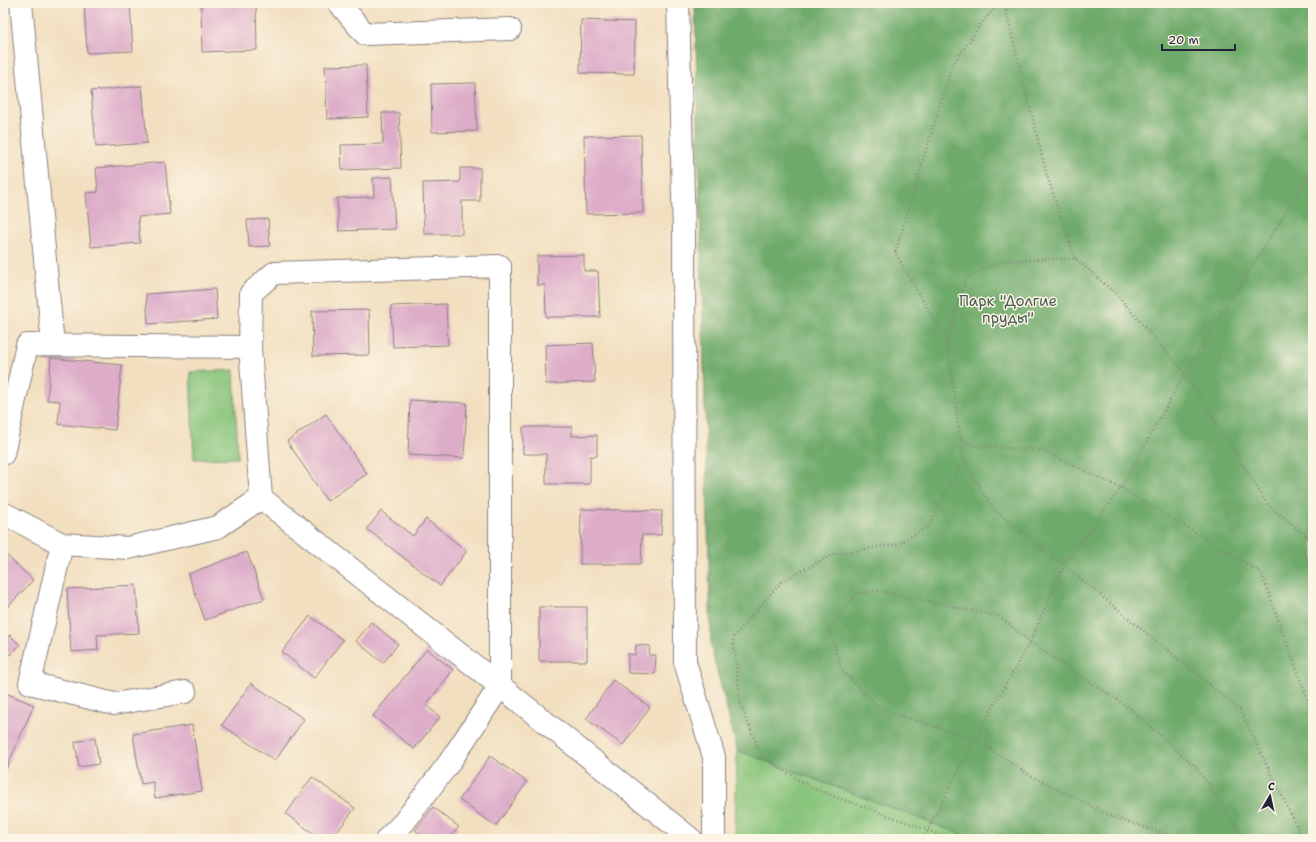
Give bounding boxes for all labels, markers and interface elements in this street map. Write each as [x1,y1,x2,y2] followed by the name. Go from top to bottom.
[1162,26,1235,52] scale bar
[1168,32,1199,48] text: 20 m
[959,291,1057,328] park label: Парк "Долгие пруды"
[1250,776,1290,816] north arrow
[1267,779,1276,795] text: С

